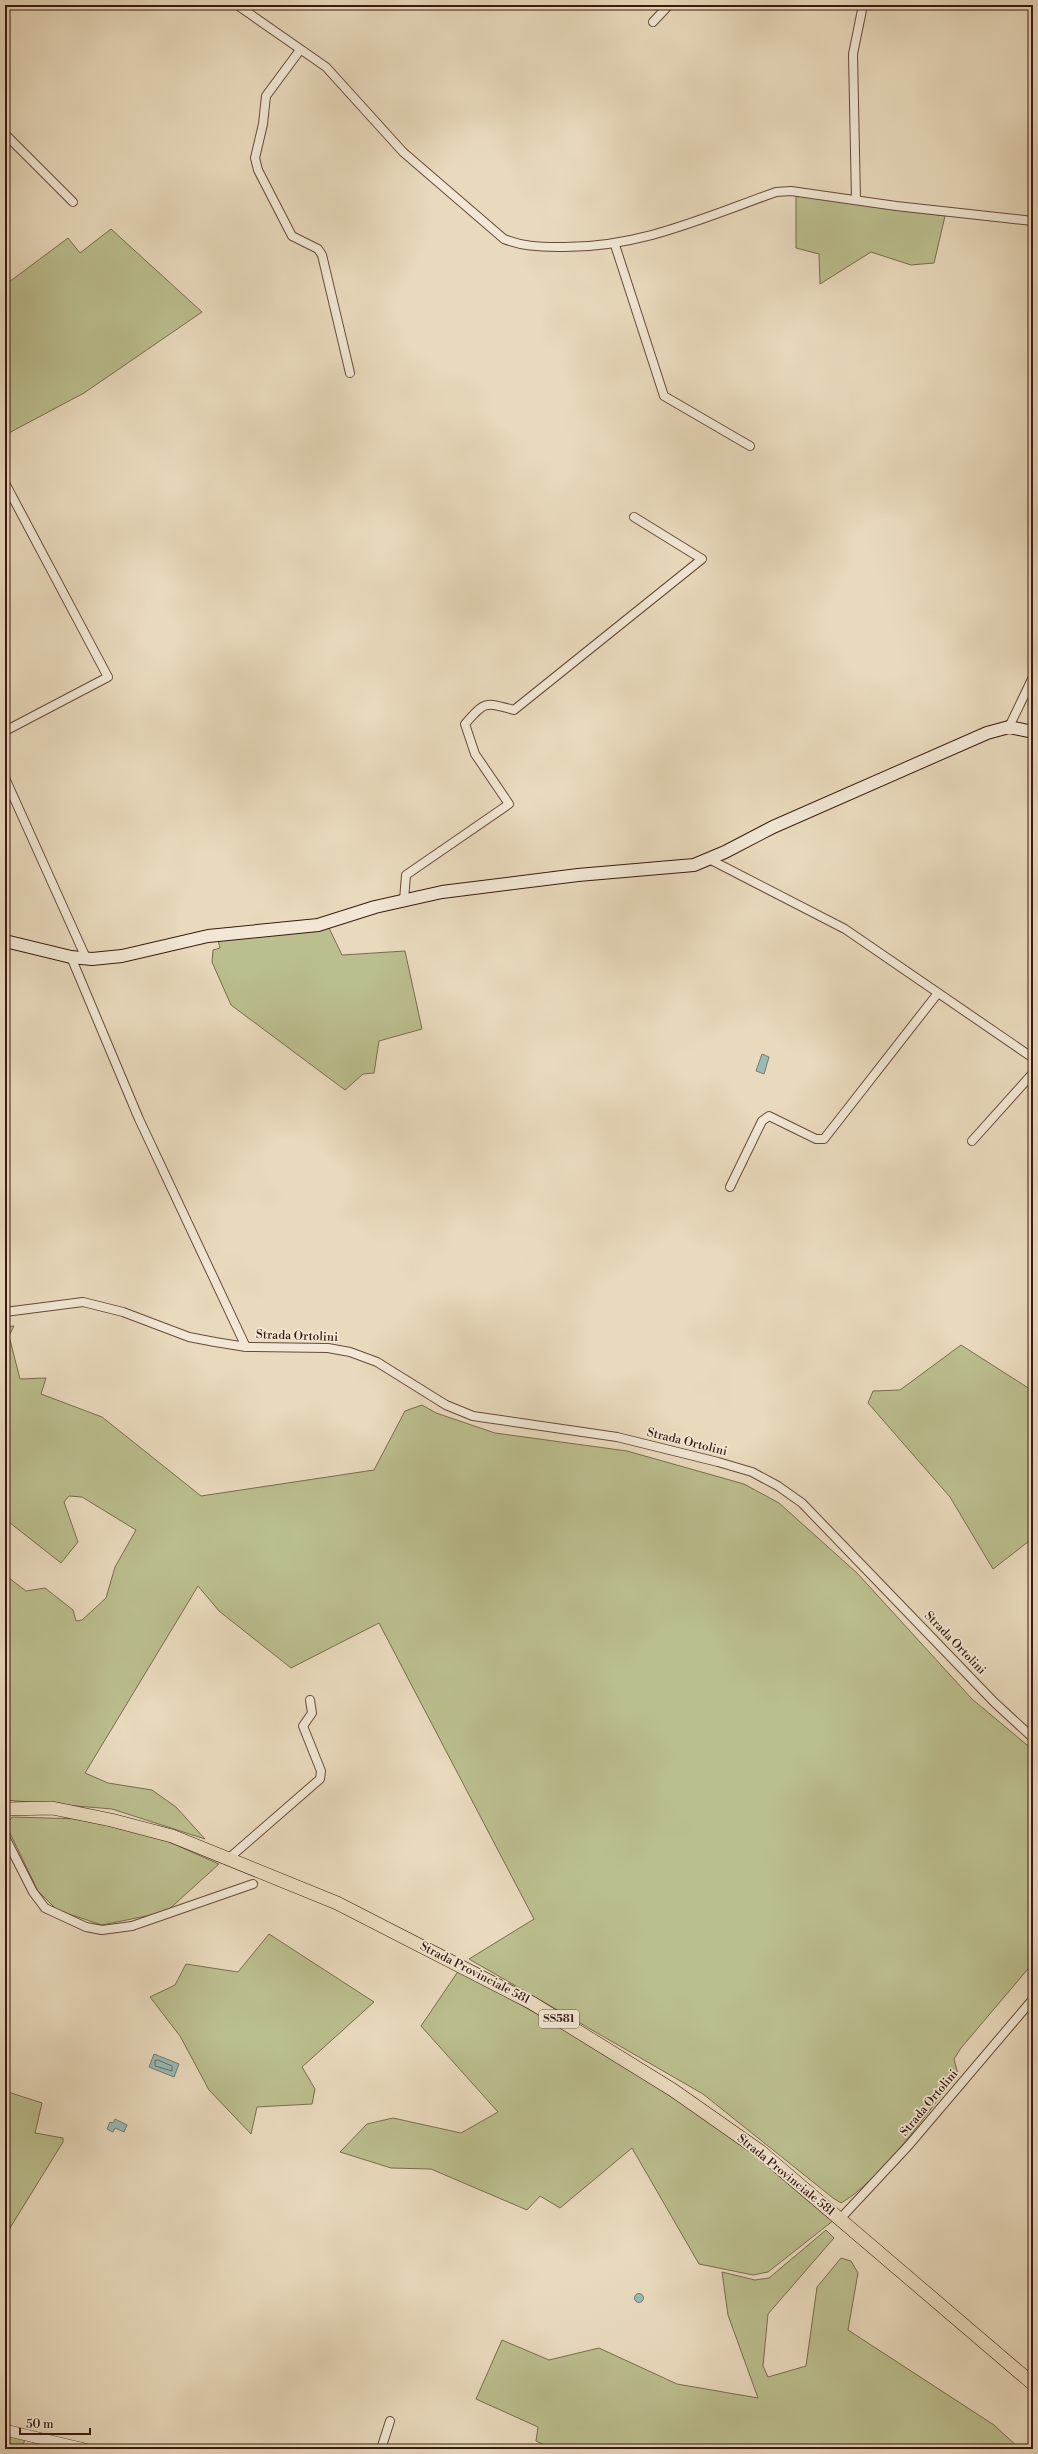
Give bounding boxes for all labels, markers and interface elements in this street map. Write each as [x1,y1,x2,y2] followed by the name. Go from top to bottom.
[256,1327,338,1345] street label: Strada Ortolini
[645,1425,729,1459] street label: Strada Ortolini
[921,1608,989,1678] street label: Strada Ortolini
[417,1939,533,2008] street label: Strada Provinciale 581
[539,2010,579,2028] road number: SS581
[897,2067,961,2139] street label: Strada Ortolini
[734,2131,839,2220] street label: Strada Provinciale 581
[20,2410,90,2436] scale bar
[26,2417,54,2432] text: 50 m

